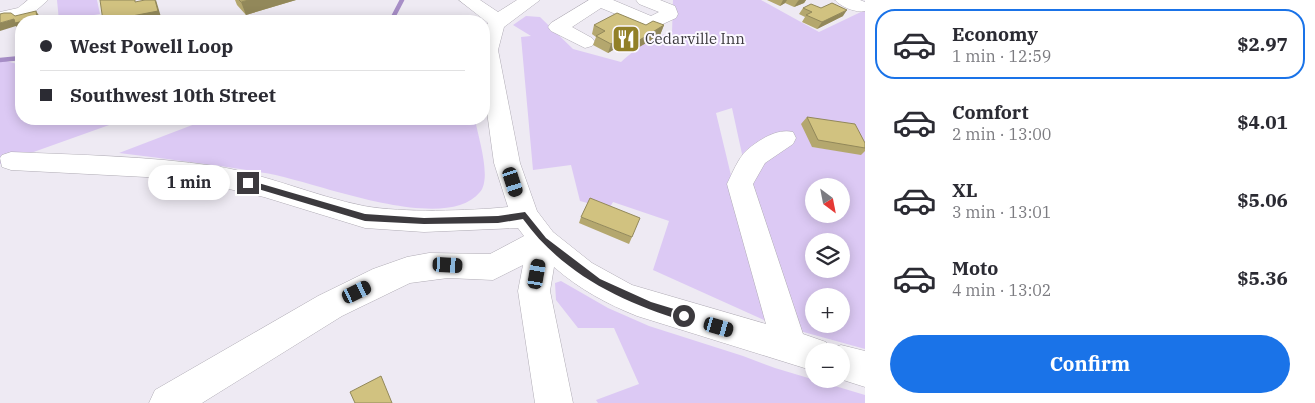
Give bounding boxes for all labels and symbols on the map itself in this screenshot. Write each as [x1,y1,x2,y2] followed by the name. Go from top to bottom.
[611,24,641,54] restaurant icon: Cedarville Inn
[645,29,745,48] place label: Cedarville Inn
[501,165,524,199] car
[148,166,230,200] callout: 1 min
[237,172,259,194] route end
[805,178,850,222] north arrow
[432,257,463,273] car
[527,258,546,290] car
[340,279,373,305] car
[673,305,695,327] route start
[702,316,735,338] car

